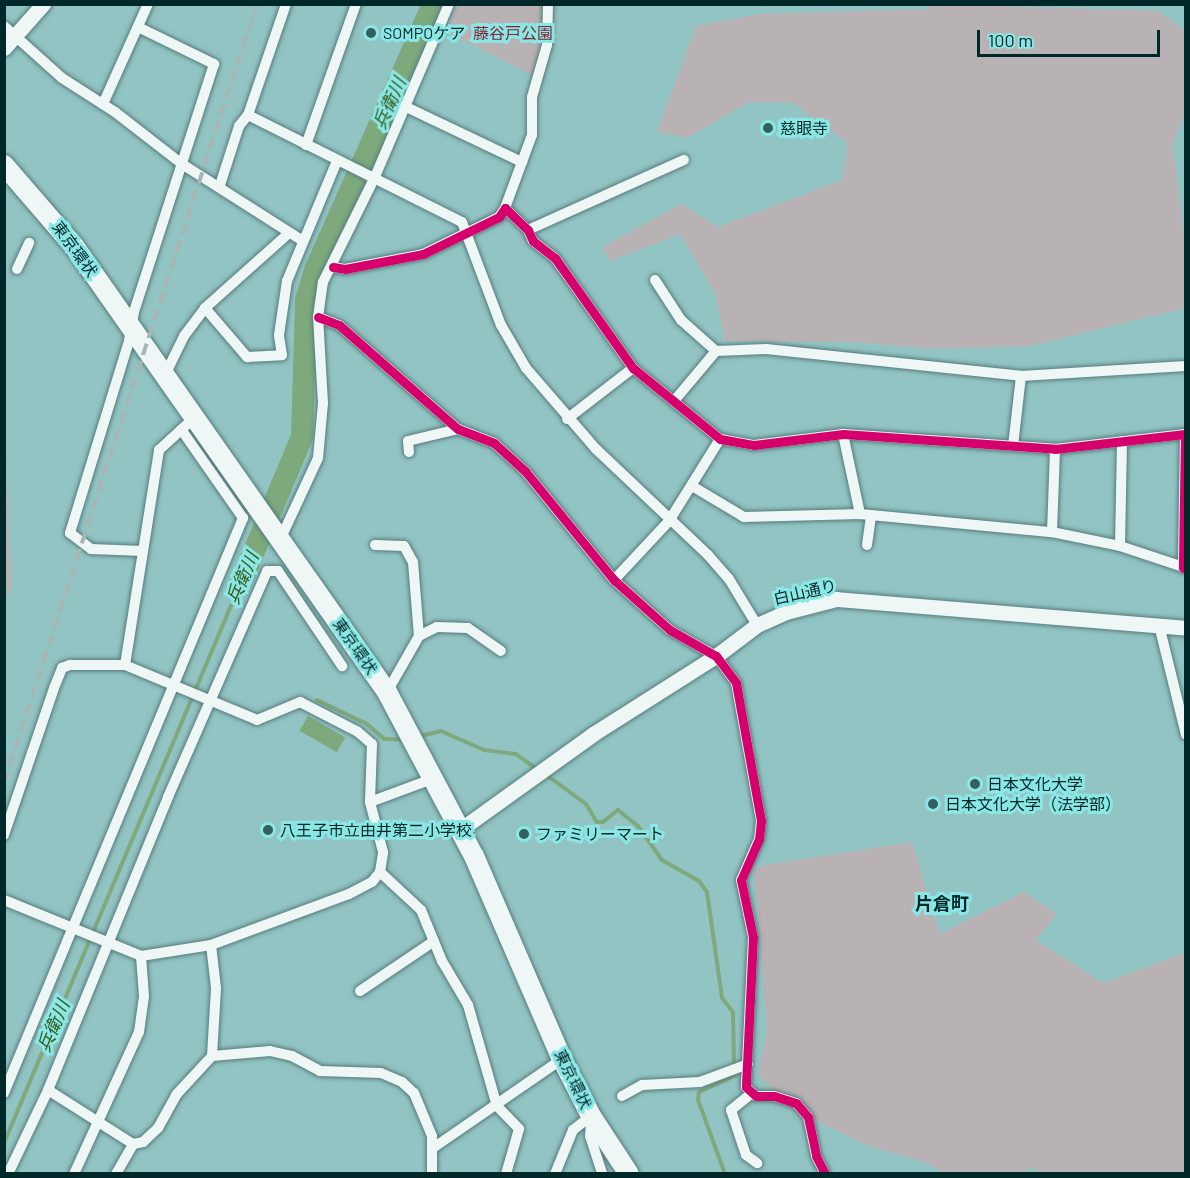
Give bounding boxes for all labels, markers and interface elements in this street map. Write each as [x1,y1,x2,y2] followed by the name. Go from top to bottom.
[980,18,1163,56] scale bar
[383,23,465,43] place label: SOMPOケア
[473,23,553,43] park label: 藤谷戸公園
[364,26,378,40] marker: SOMPOケア
[988,29,1033,51] text: 100 m
[368,74,410,132] water label: 兵衛川
[780,118,828,138] place label: 慈眼寺
[761,121,775,135] marker: 慈眼寺
[48,217,102,281] street label: 東京環状
[222,549,262,607] water label: 兵衛川
[772,575,838,609] street label: 白山通り
[329,614,381,678] street label: 東京環状
[987,774,1083,794] place label: 日本文化大学
[968,777,982,791] marker: 日本文化大学
[945,794,1121,814] place label: 日本文化大学（法学部）
[926,797,940,811] marker: 日本文化大学（法学部）
[280,820,472,840] place label: 八王子市立由井第二小学校
[261,823,275,837] marker: 八王子市立由井第二小学校
[536,824,664,844] place label: ファミリーマート
[517,827,531,841] marker: ファミリーマート
[915,892,969,914] district label: 片倉町
[33,997,73,1055] water label: 兵衛川
[550,1046,596,1112] street label: 東京環状

